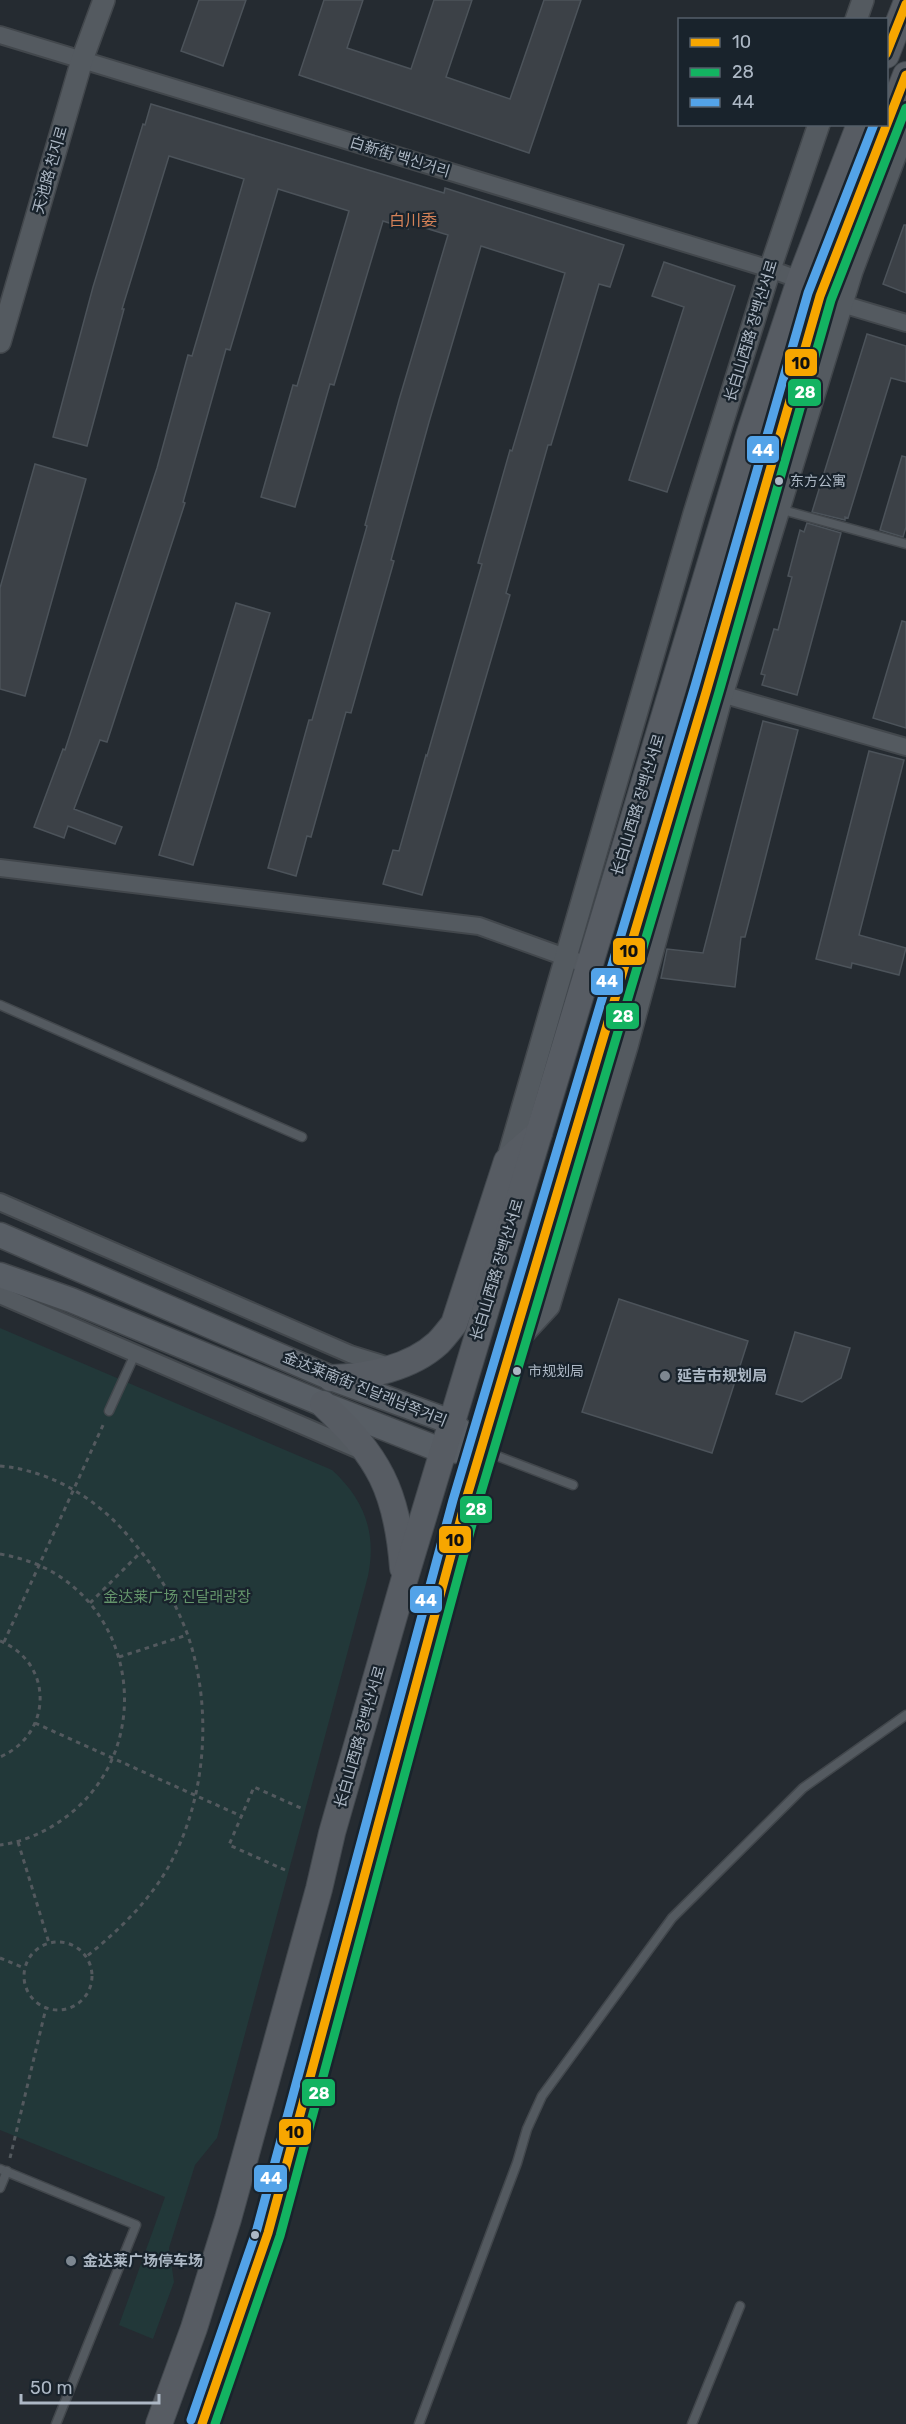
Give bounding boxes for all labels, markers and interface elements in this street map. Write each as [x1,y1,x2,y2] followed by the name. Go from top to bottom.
[678,18,888,126] legend
[732,31,751,53] text: 10
[732,61,754,83] text: 28
[732,91,754,113] text: 44
[29,124,71,216] street label: 天池路 천지로
[348,133,452,181] street label: 白新街 백신거리
[389,211,437,230] district label: 白川委
[721,258,781,404] street label: 长白山西路 장백산서로
[784,348,818,377] line badge: 10
[792,354,811,373] text: 10
[787,378,822,407] line badge: 28
[794,383,816,402] text: 28
[746,435,780,464] line badge: 44
[752,441,774,460] text: 44
[790,473,846,490] place label: 东方公寓
[773,475,785,487] marker: 东方公寓
[608,732,668,878] street label: 长白山西路 장백산서로
[612,937,646,966] line badge: 10
[620,942,639,961] text: 10
[590,967,624,996] line badge: 44
[596,972,618,991] text: 44
[605,1002,640,1030] line badge: 28
[612,1007,634,1026] text: 28
[467,1197,527,1343] street label: 长白山西路 장백산서로
[280,1348,450,1430] street label: 金达莱南街 진달래남쪽거리
[528,1363,584,1380] place label: 市规划局
[511,1365,523,1377] marker: 市规划局
[677,1367,767,1385] place label: 延吉市规划局
[658,1369,672,1383] marker: 延吉市规划局
[459,1495,493,1524] line badge: 28
[465,1500,487,1519] text: 28
[438,1525,472,1554] line badge: 10
[446,1531,465,1550] text: 10
[409,1585,443,1614] line badge: 44
[103,1588,251,1606] park label: 金达莱广场 진달래광장
[415,1591,437,1610] text: 44
[331,1664,389,1810] street label: 长白山西路 장백산서로
[301,2078,336,2107] line badge: 28
[308,2084,330,2103] text: 28
[278,2118,312,2146] line badge: 10
[286,2123,305,2142] text: 10
[253,2164,288,2193] line badge: 44
[260,2169,282,2188] text: 44
[249,2229,261,2241] unlabelled marker
[83,2252,203,2270] place label: 金达莱广场停车场
[64,2254,78,2268] marker: 金达莱广场停车场
[21,2367,159,2405] scale bar
[30,2377,73,2399] text: 50 m

